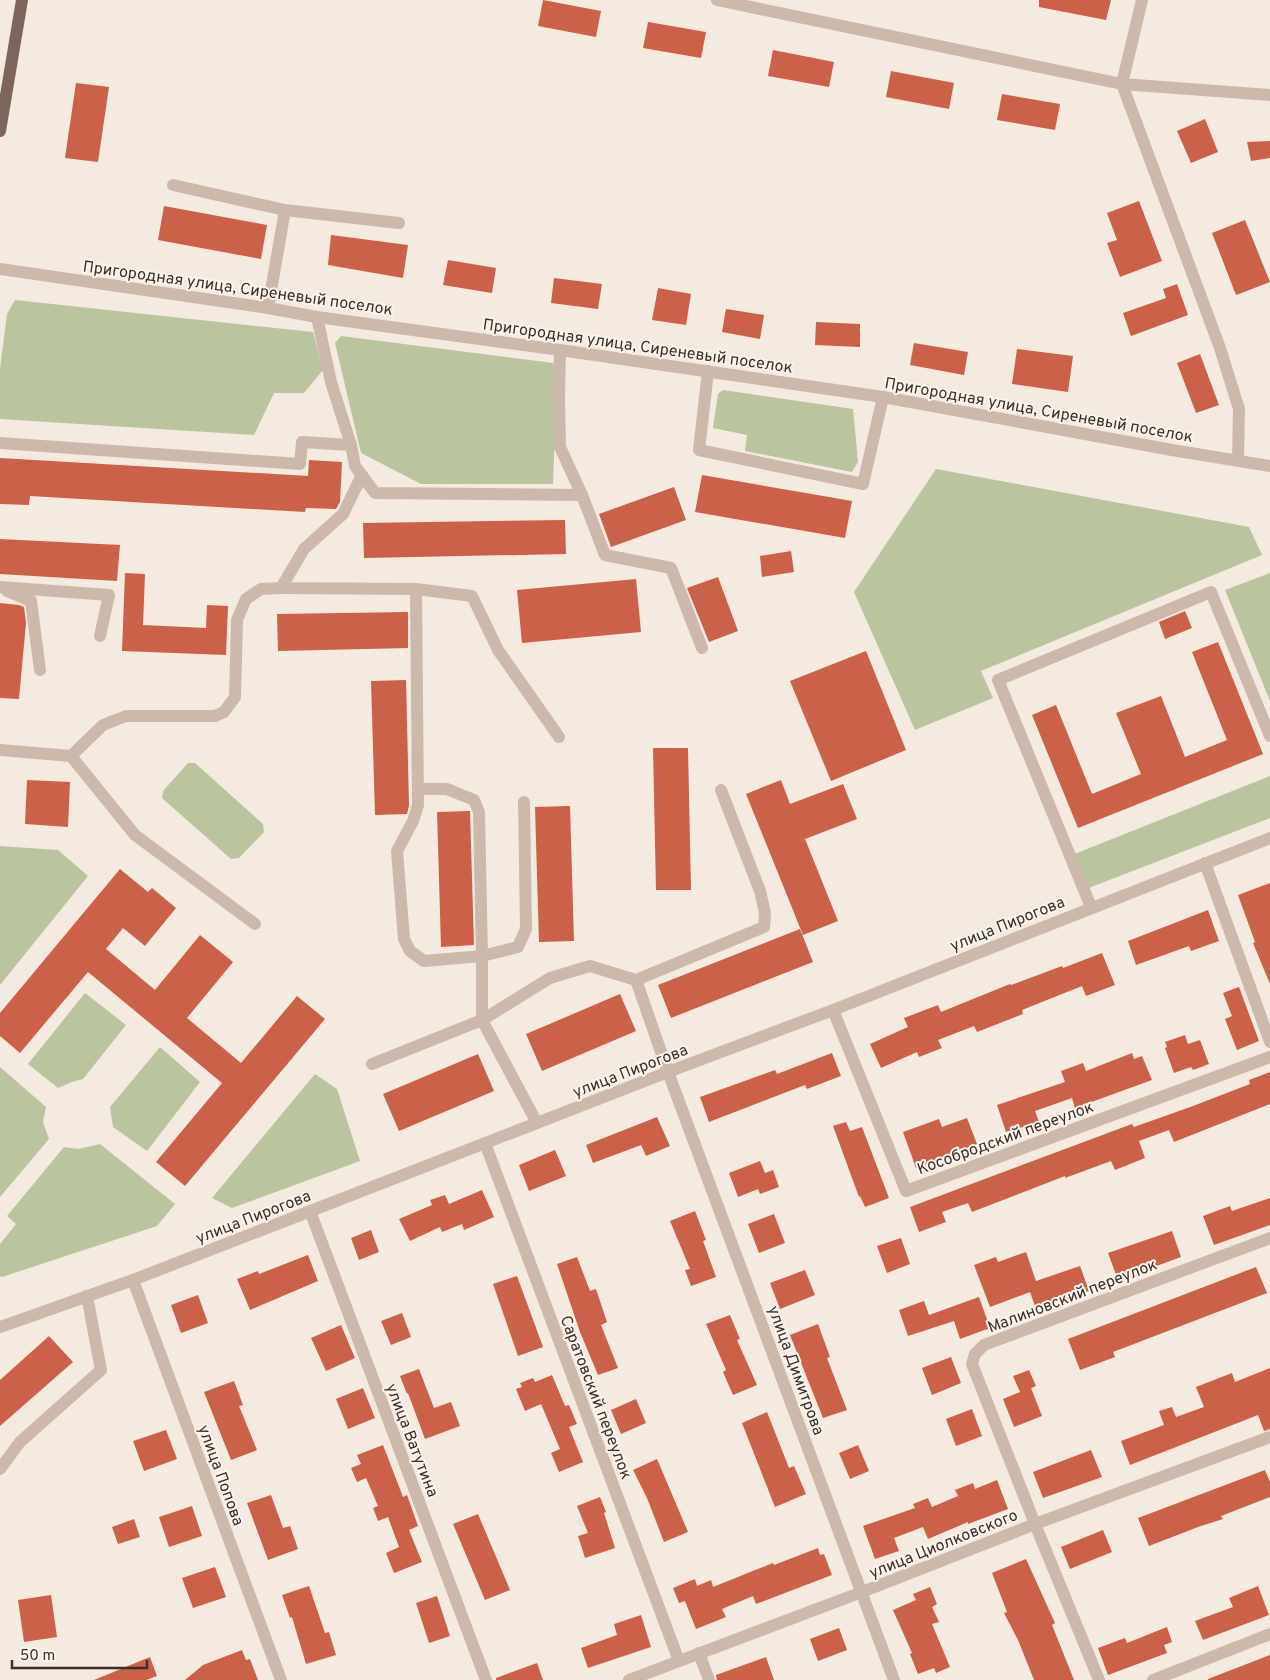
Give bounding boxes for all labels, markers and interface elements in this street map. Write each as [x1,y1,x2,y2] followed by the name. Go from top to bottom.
[82,257,394,321] street label: Пригородная улица, Сиреневый поселок
[482,315,794,379] street label: Пригородная улица, Сиреневый поселок
[883,374,1194,448] street label: Пригородная улица, Сиреневый поселок
[948,893,1068,957] street label: улица Пирогова
[570,1041,691,1103] street label: улица Пирогова
[915,1098,1097,1180] street label: Кособродский переулок
[193,1187,314,1249] street label: улица Пирогова
[985,1255,1160,1338] street label: Малиновский переулок
[762,1303,828,1438] street label: улица Димитрова
[555,1313,636,1482] street label: Саратовский переулок
[380,1381,442,1500] street label: улица Ватутина
[193,1423,248,1529] street label: улица Попова
[866,1506,1021,1584] street label: улица Циолковского
[12,1638,148,1670] scale bar
[20,1647,55,1666] text: 50 m

